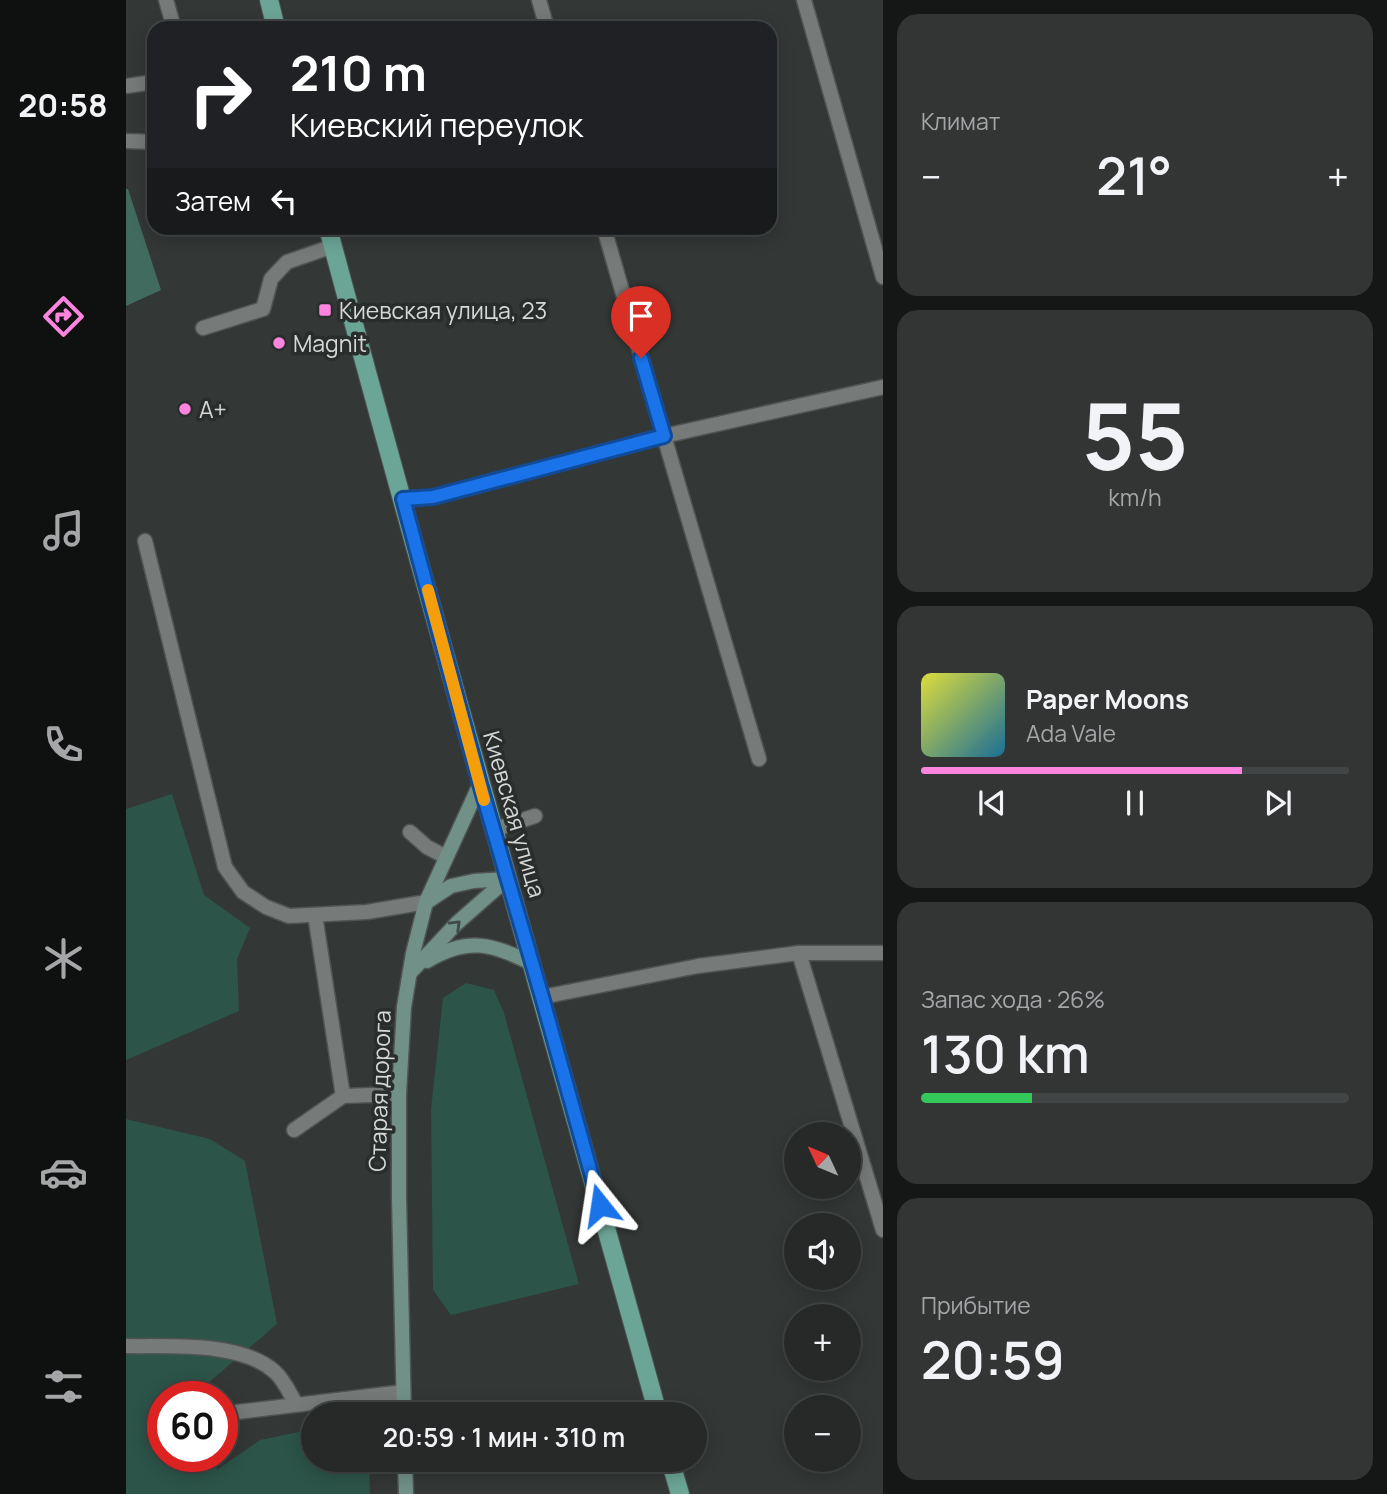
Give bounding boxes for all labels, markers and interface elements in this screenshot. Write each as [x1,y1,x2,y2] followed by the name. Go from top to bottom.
[290,39,427,106] text: 210 m
[175,49,266,140] icon: right
[18,83,108,127] text: 20:58
[290,103,583,147] text: Киевский переулок
[921,105,1000,137] text: Климат
[1096,140,1172,211] text: 21°
[921,150,942,202] text: −
[1327,150,1349,202] text: +
[265,182,303,220] icon: left
[175,183,251,219] text: Затем
[611,286,671,358] pin
[39,292,88,341] icon: directions
[339,294,547,326] place label: Киевская улица, 23
[622,297,660,335] icon: arrive
[317,302,333,318] marker: Киевская улица, 23
[293,327,367,359] place label: Magnit
[271,335,287,351] marker: Magnit
[1082,373,1188,497] text: 55
[199,393,227,425] place label: А+
[177,401,193,417] marker: А+
[1108,481,1162,513] text: km/h
[39,506,88,555] icon: music
[1026,681,1189,717] text: Paper Moons
[1026,717,1116,749] text: Ada Vale
[39,720,88,769] icon: phone
[476,727,554,901] street label: Киевская улица
[973,784,1011,822] icon: previous
[1116,784,1154,822] icon: pause
[1259,784,1297,822] icon: next
[448,920,461,933] one-way arrow
[39,934,88,983] icon: climate
[921,983,1105,1015] text: Запас хода · 26%
[360,1010,398,1172] street label: Старая дорога
[921,1018,1090,1089] text: 130 km
[784,1122,861,1199] north arrow
[784,1122,861,1472] map controls
[39,1148,88,1197] icon: car
[563,1168,637,1242] position arrow
[784,1213,861,1290] button: sound
[921,1289,1031,1321] text: Прибытие
[784,1304,861,1381] button: +
[921,1324,1065,1395] text: 20:59
[39,1362,88,1411] icon: filters
[147,1381,238,1472] speed limit sign: 60
[784,1395,861,1472] button: −
[383,1419,625,1455] text: 20:59 · 1 мин · 310 m

